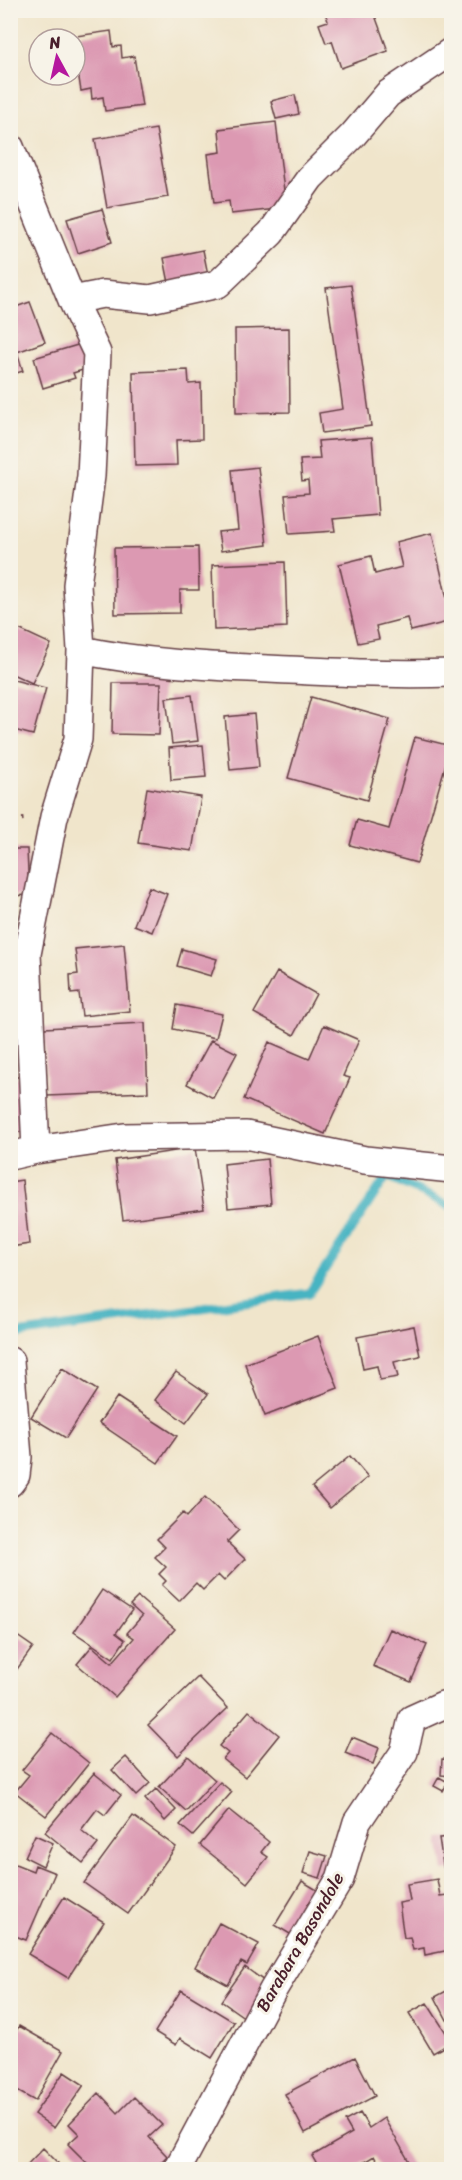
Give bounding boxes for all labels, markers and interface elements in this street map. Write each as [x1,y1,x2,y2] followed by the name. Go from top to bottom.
[27,27,87,87] north arrow
[46,27,63,58] text: N
[247,1866,353,2018] street label: Barabara Basondole

